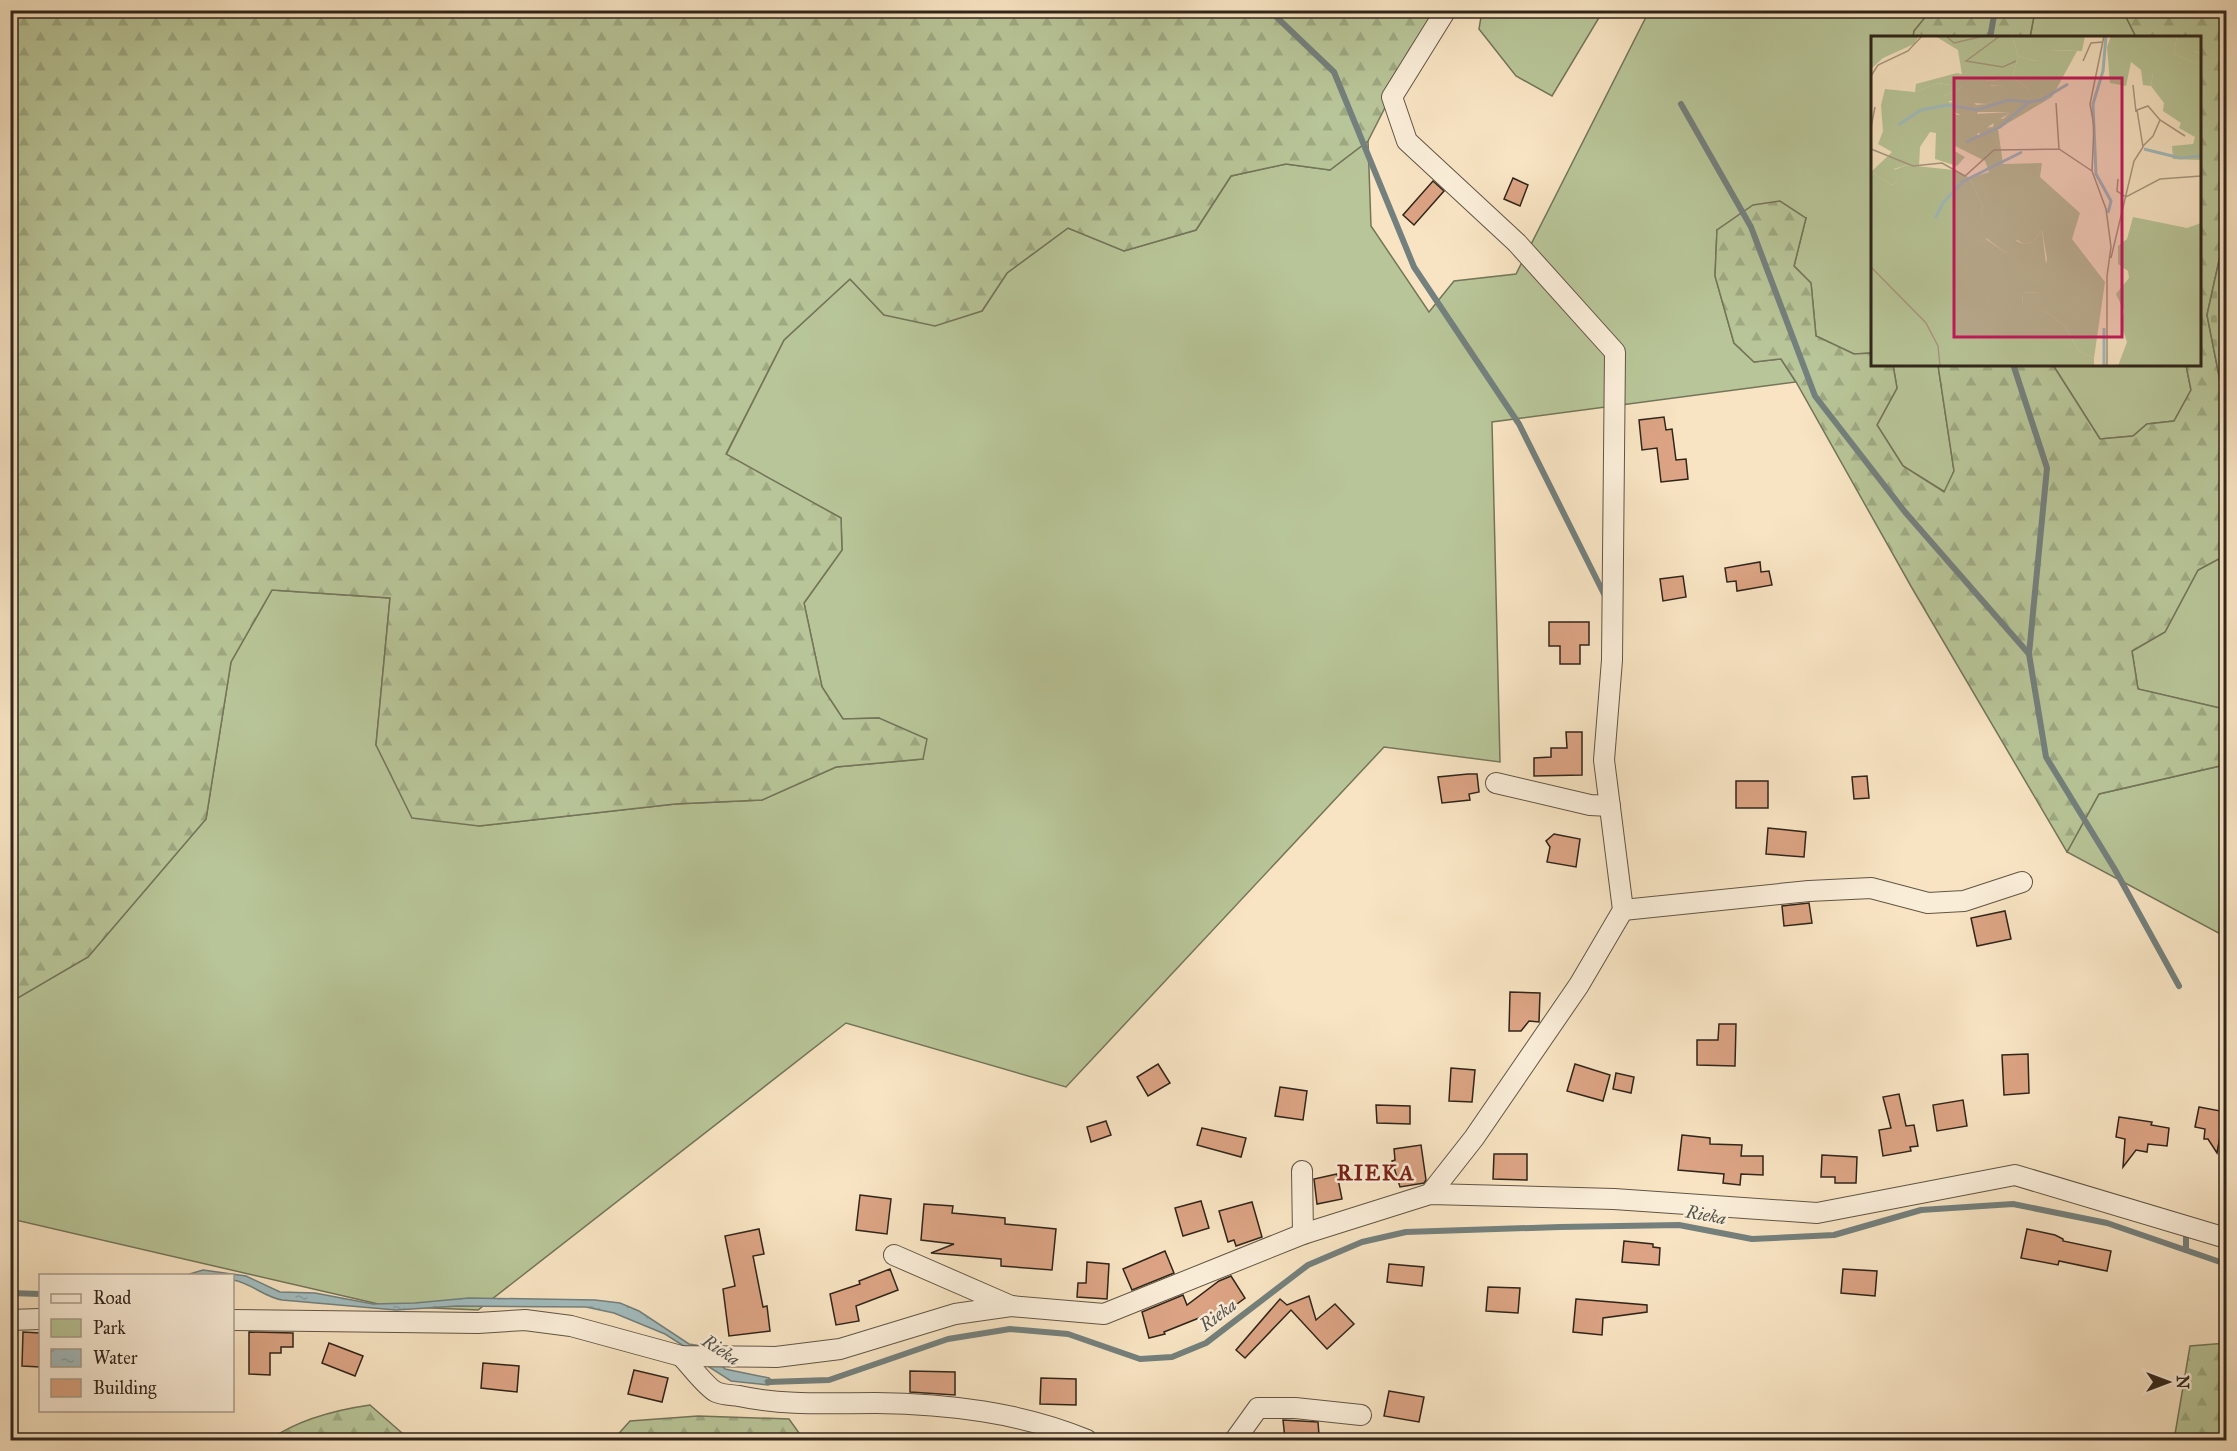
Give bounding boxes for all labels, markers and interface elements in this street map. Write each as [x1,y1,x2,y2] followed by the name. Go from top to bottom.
[1871,36,2201,366] inset map
[1337,1159,1415,1186] district label: RIEKA
[1683,1200,1728,1229] water label: Rieka
[39,1274,234,1412] legend
[93,1287,131,1309] text: Road
[1194,1294,1241,1337] water label: Rieka
[93,1317,126,1339] text: Park
[697,1329,744,1371] water label: Rieka
[93,1347,138,1369] text: Water
[2138,1352,2198,1412] north arrow
[2173,1375,2192,1389] text: N
[93,1377,157,1400] text: Building

